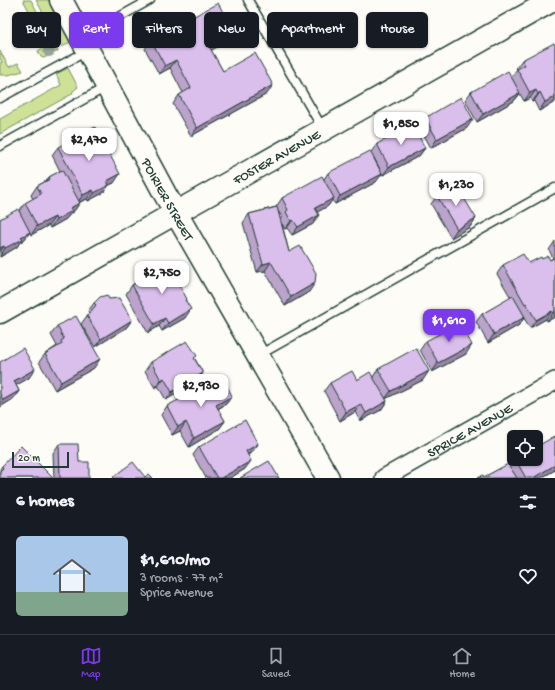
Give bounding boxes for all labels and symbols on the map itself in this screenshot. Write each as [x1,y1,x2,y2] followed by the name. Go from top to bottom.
[368,112,434,146] pin: $1,850
[230,126,325,190] street label: FOSTER AVENUE
[56,128,122,162] pin: $2,470
[136,155,196,245] street label: POIRIER STREET
[423,173,489,207] pin: $1,230
[129,261,195,295] pin: $2,750
[416,309,482,343] pin: $1,610
[168,374,234,408] pin: $2,930
[425,400,517,463] street label: SPRICE AVENUE
[12,450,69,469] scale bar

